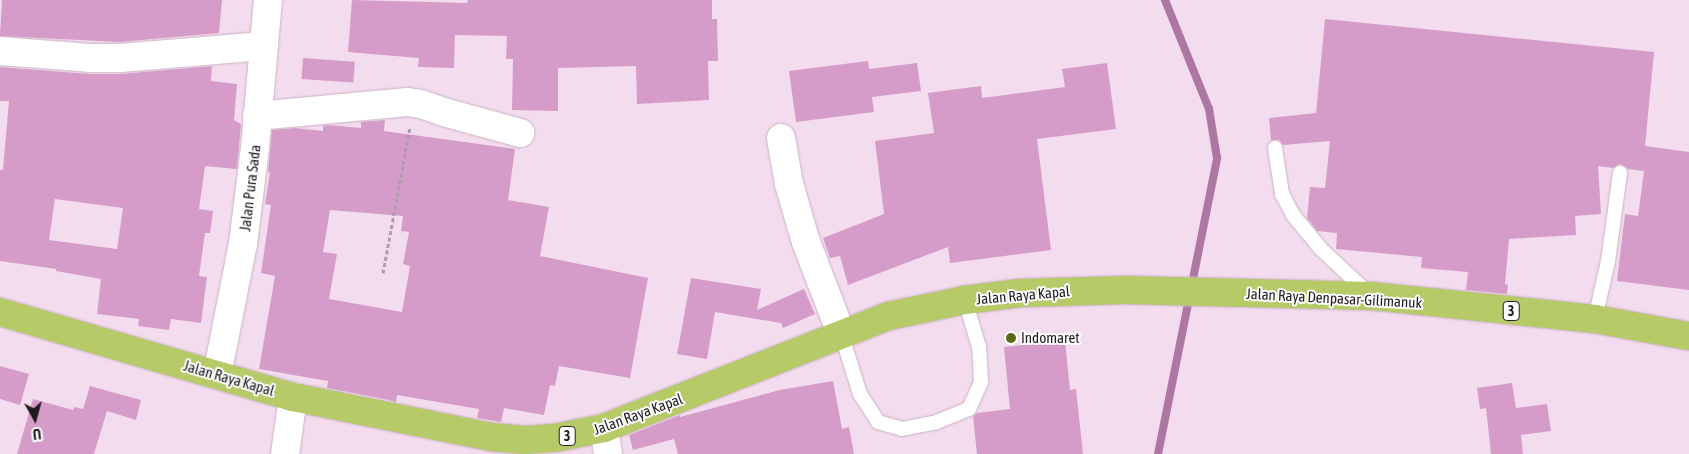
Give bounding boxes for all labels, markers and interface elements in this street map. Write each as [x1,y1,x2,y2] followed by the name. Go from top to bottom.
[236,144,264,232] street label: Jalan Pura Sada
[976,282,1070,308] street label: Jalan Raya Kapal
[1245,284,1423,312] street label: Jalan Raya Denpasar-Gilimanuk
[1502,300,1520,322] road number: 3
[1021,329,1080,347] place label: Indomaret
[1005,332,1017,344] marker: Indomaret
[181,356,277,400] street label: Jalan Raya Kapal
[591,390,685,438] street label: Jalan Raya Kapal
[10,394,60,444] north arrow
[558,424,576,448] road number: 3
[32,425,42,442] text: U

